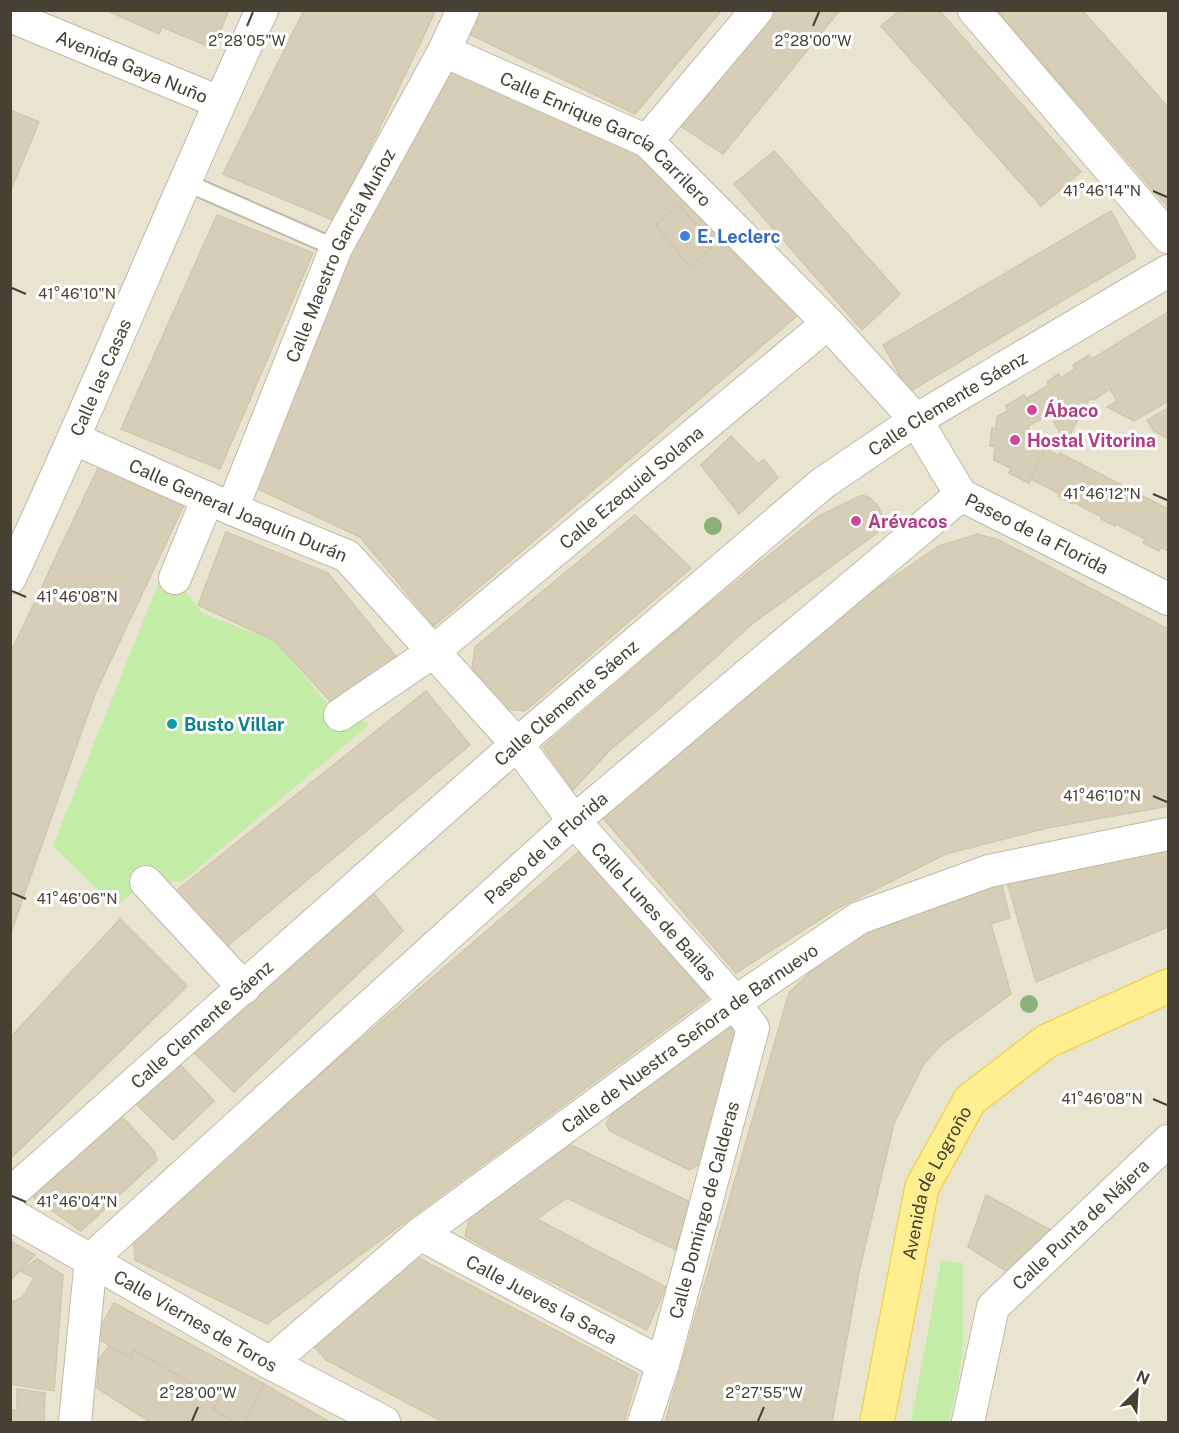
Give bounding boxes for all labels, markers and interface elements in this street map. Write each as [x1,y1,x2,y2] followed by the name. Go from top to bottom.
[53,26,211,107] street label: Avenida Gaya Nuño
[208,32,286,49] text: 2°28'05"W
[774,32,852,49] text: 2°28'00"W
[497,67,716,210] street label: Calle Enrique García Carrilero
[281,145,399,365] street label: Calle Maestro García Muñoz
[1063,182,1141,199] text: 41°46'14"N
[697,226,781,247] place label: E. Leclerc
[678,229,692,243] marker: E. Leclerc
[38,285,116,302] text: 41°46'10"N
[65,315,135,439] street label: Calle las Casas
[864,346,1031,460] street label: Calle Clemente Sáenz
[1044,399,1098,421] place label: Ábaco
[1025,403,1039,417] marker: Ábaco
[555,421,707,553] street label: Calle Ezequiel Solana
[1027,430,1156,451] place label: Hostal Vitorina
[1008,433,1022,447] marker: Hostal Vitorina
[126,454,350,566] street label: Calle General Joaquín Durán
[1063,485,1141,502] text: 41°46'12"N
[962,488,1112,578] street label: Paseo de la Florida
[868,511,947,532] place label: Arévacos
[849,514,863,528] marker: Arévacos
[36,588,118,605] text: 41°46'08"N
[490,635,642,770] street label: Calle Clemente Sáenz
[184,714,285,735] place label: Busto Villar
[165,717,179,731] marker: Busto Villar
[480,787,611,908] street label: Paseo de la Florida
[1063,787,1141,804] text: 41°46'10"N
[587,838,721,984] street label: Calle Lunes de Bailas
[36,890,118,907] text: 41°46'06"N
[557,939,822,1137] street label: Calle de Nuestra Señora de Barnuevo
[126,956,277,1093] street label: Calle Clemente Sáenz
[1061,1090,1143,1107] text: 41°46'08"N
[665,1099,743,1321] street label: Calle Domingo de Calderas
[898,1102,975,1261] street label: Avenida de Logroño
[1008,1155,1153,1294] street label: Calle Punta de Nájera
[36,1193,118,1210] text: 41°46'04"N
[463,1250,621,1348] street label: Calle Jueves la Saca
[110,1265,281,1375] street label: Calle Viernes de Toros
[1107,1361,1167,1421] north arrow
[1133,1367,1152,1389] text: N
[159,1384,237,1401] text: 2°28'00"W
[725,1384,803,1401] text: 2°27'55"W

